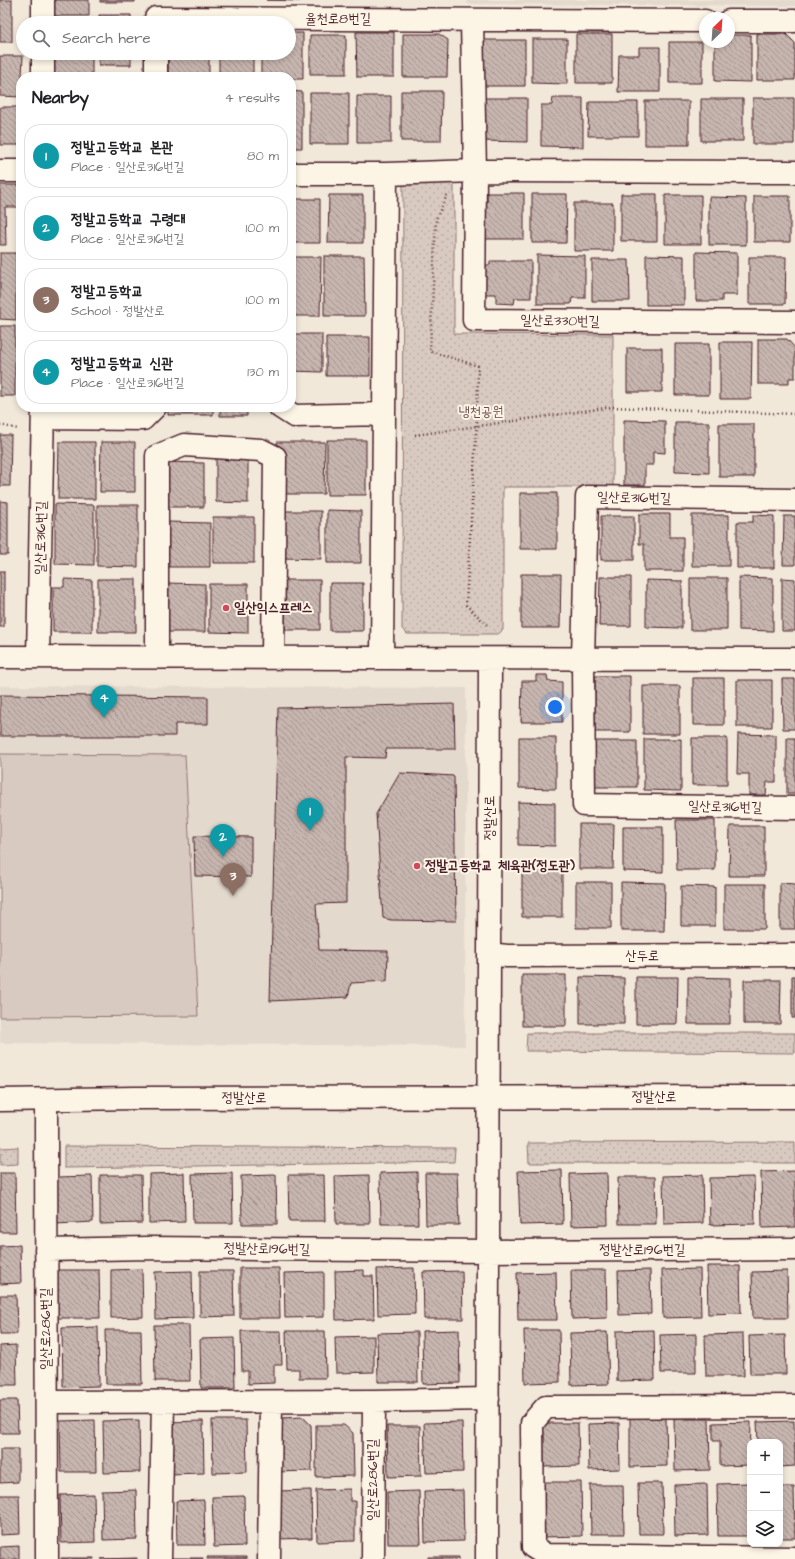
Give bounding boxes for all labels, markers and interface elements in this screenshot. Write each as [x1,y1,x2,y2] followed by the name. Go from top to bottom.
[305,9,371,29] street label: 율천로8번길
[699,12,735,48] north arrow
[16,16,296,60] search box
[30,27,52,49] icon: search
[62,28,151,49] text: Search here
[32,86,89,110] text: Nearby
[225,89,280,107] text: 4 results
[71,137,174,158] text: 정발고등학교 본관
[45,147,47,165] text: 1
[247,147,279,165] text: 80 m
[71,158,184,176] text: Place · 일산로316번길
[71,209,186,230] text: 정발고등학교 구령대
[42,219,50,237] text: 2
[246,219,279,237] text: 100 m
[71,230,184,248] text: Place · 일산로316번길
[71,281,143,302] text: 정발고등학교
[43,291,49,309] text: 3
[246,291,279,309] text: 100 m
[71,302,165,320] text: School · 정발산로
[520,310,601,332] street label: 일산로330번길
[71,353,174,374] text: 정발고등학교 신관
[42,363,50,381] text: 4
[247,363,279,381] text: 130 m
[71,374,184,392] text: Place · 일산로316번길
[458,402,504,422] park label: 냉천공원
[597,487,672,509] street label: 일산로316번길
[30,500,52,575] street label: 일산로316번길
[234,598,313,618] place label: 일산익스프레스
[221,603,231,613] marker: 일산익스프레스
[91,685,117,718] pin: 4
[545,697,565,717] your location
[480,795,500,841] street label: 정발산로
[688,796,763,818] street label: 일산로316번길
[297,798,323,831] pin: 1
[210,824,236,857] pin: 2
[425,856,575,876] place label: 정발고등학교 체육관(정도관)
[412,861,422,871] marker: 정발고등학교 체육관(정도관)
[220,863,246,896] pin: 3
[625,946,659,966] street label: 산두로
[631,1087,677,1107] street label: 정발산로
[221,1088,267,1108] street label: 정발산로
[224,1238,311,1260] street label: 정발산로196번길
[599,1240,686,1260] street label: 정발산로196번길
[36,1287,56,1370] street label: 일산로286번길
[363,1438,383,1521] street label: 일산로286번길
[747,1439,783,1547] map controls
[747,1439,783,1475] button: +
[747,1475,783,1511] button: −
[747,1511,783,1547] button: layers

